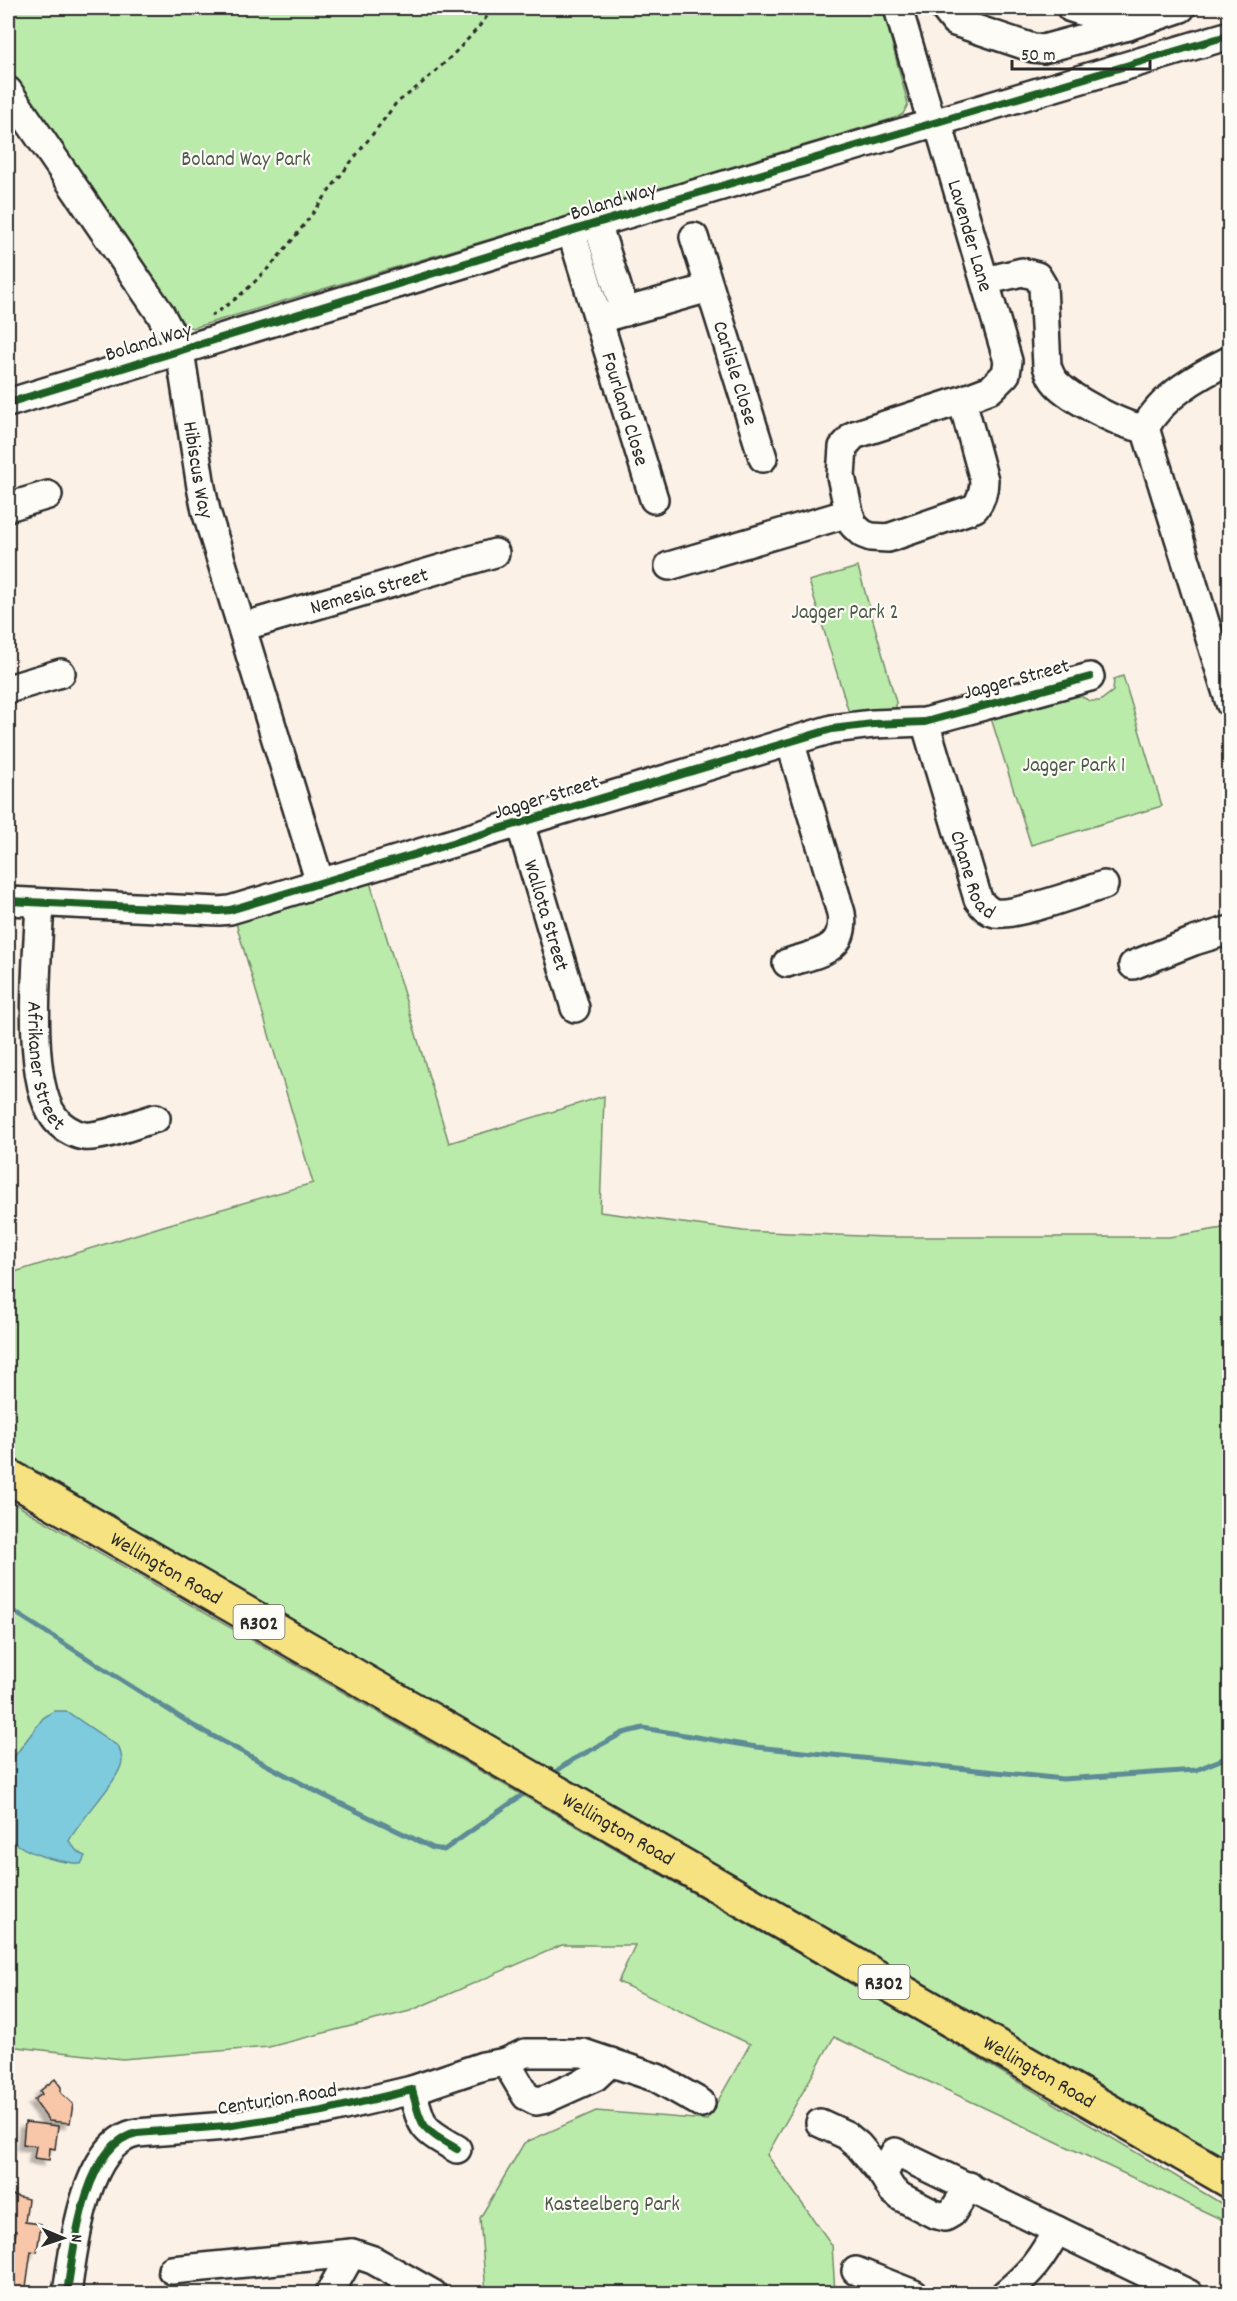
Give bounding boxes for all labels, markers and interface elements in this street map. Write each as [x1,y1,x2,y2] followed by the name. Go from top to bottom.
[1012,33,1150,71] scale bar
[1021,44,1056,69] text: 50 m
[181,146,311,176] park label: Boland Way Park
[567,175,661,230] street label: Boland Way
[938,177,999,296] street label: Lavender Lane
[102,316,196,371] street label: Boland Way
[703,318,764,429] street label: Carlisle Close
[591,349,655,470] street label: Fourland Close
[173,419,220,523] street label: Hibiscus Way
[307,561,432,624] street label: Nemesia Street
[791,599,899,629] park label: Jagger Park 2
[960,652,1073,709] street label: Jagger Street
[1023,752,1125,782] park label: Jagger Park 1
[490,769,604,829] street label: Jagger Street
[940,827,1000,929] street label: Chane Road
[514,857,575,975] street label: Wallota Street
[17,1001,71,1140] street label: Afrikaner Street
[103,1526,227,1614] street label: Wellington Road
[234,1605,284,1639] road number: R302
[556,1787,679,1875] street label: Wellington Road
[858,1965,910,1999] road number: R302
[976,2030,1100,2118] street label: Wellington Road
[215,2077,340,2125] street label: Centurion Road
[544,2191,680,2221] park label: Kasteelberg Park
[33,2208,93,2268] north arrow
[64,2234,87,2243] text: N

